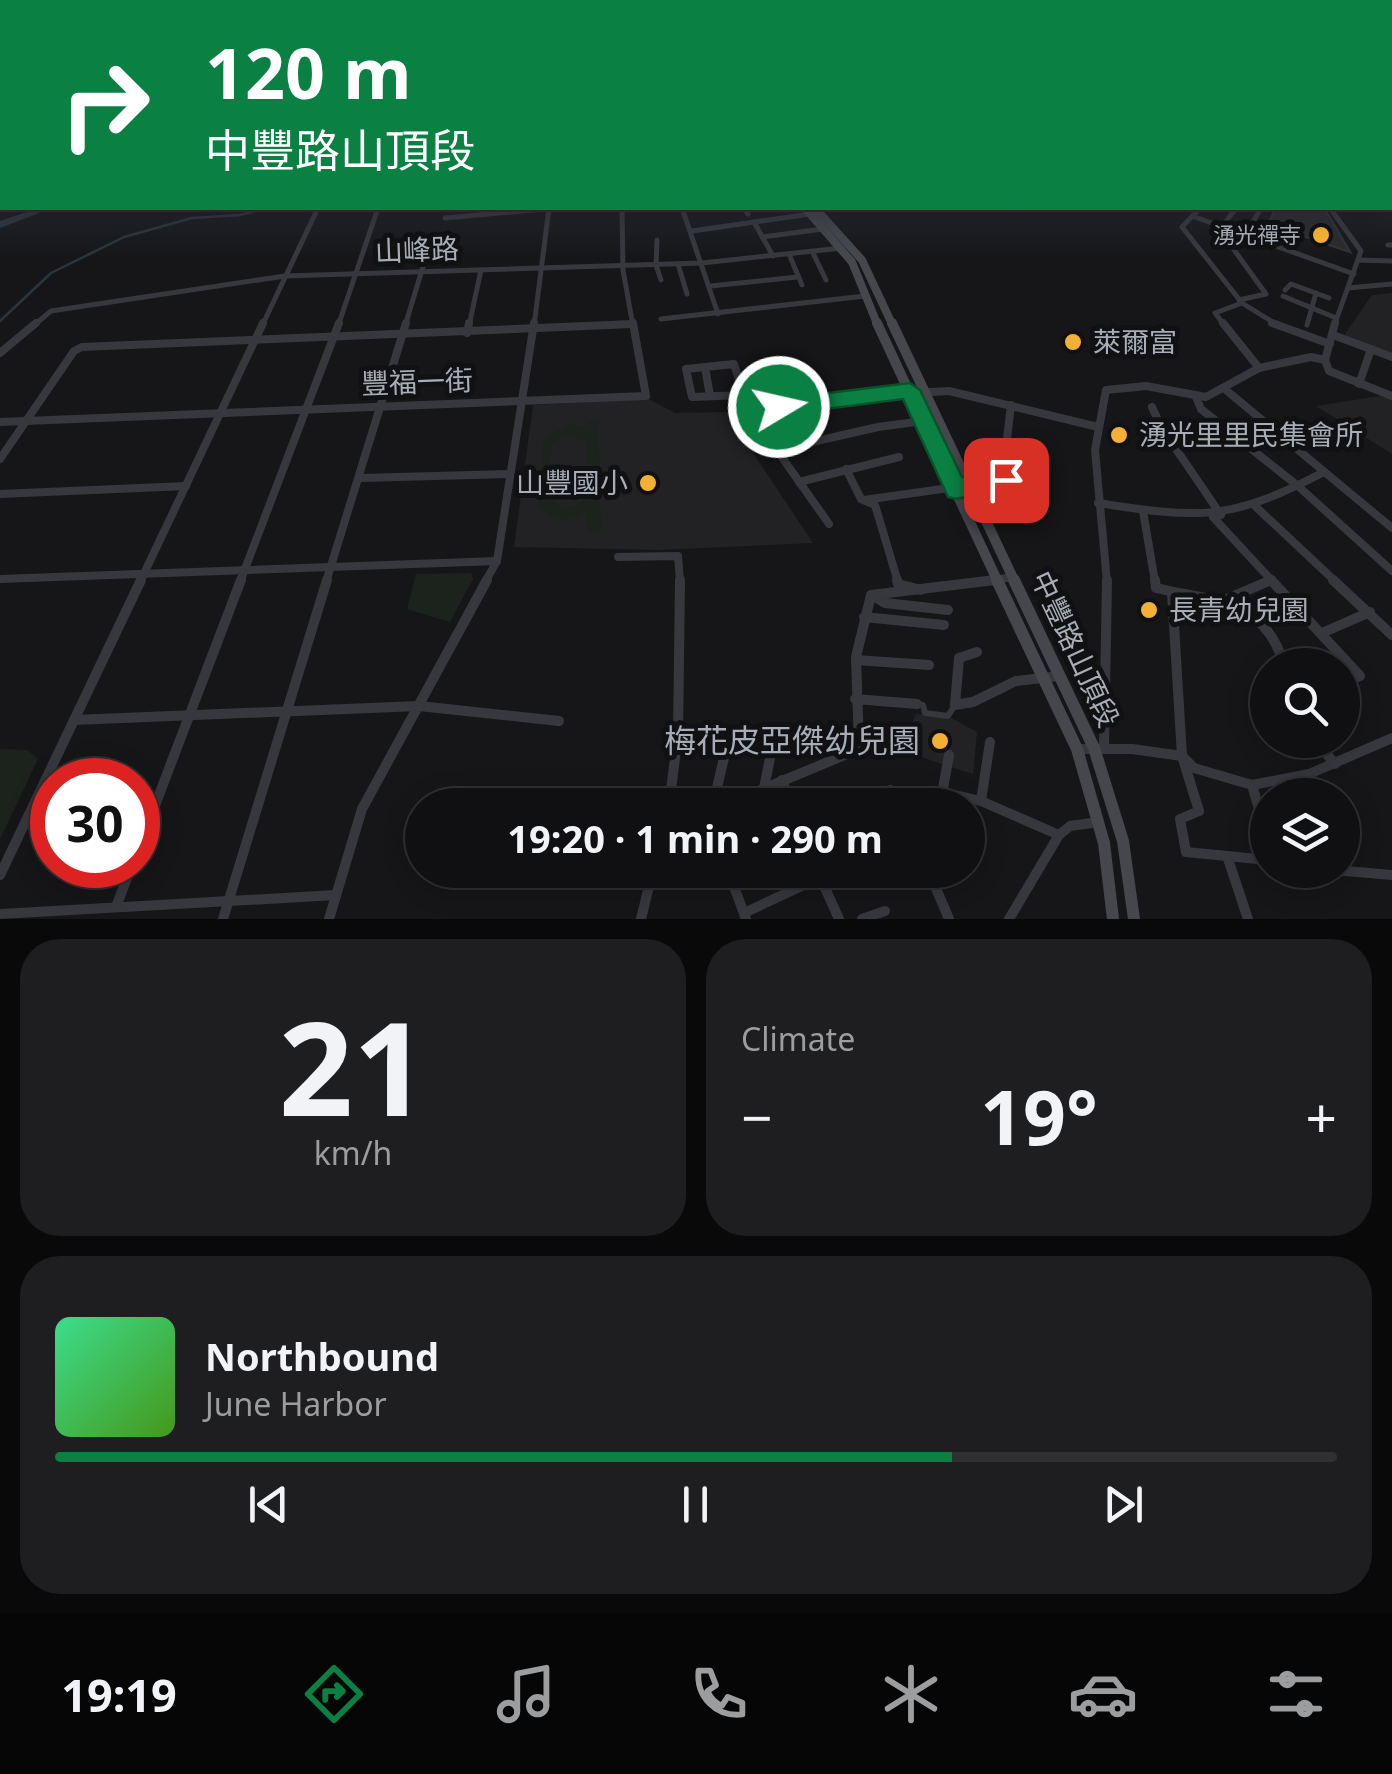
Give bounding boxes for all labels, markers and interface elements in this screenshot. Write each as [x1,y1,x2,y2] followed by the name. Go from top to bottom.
[205,24,412,120] text: 120 m
[40,40,170,170] icon: right
[205,119,475,180] text: 中豐路山頂段
[1213,219,1301,249] place label: 湧光禪寺
[1310,224,1332,246] marker: 湧光禪寺
[374,229,460,269] street label: 山峰路
[1093,322,1177,360] place label: 萊爾富
[1062,331,1084,353] marker: 萊爾富
[727,355,831,459] position arrow
[360,360,474,402] street label: 豐福一街
[1139,415,1363,453] place label: 湧光里里民集會所
[1108,424,1130,446] marker: 湧光里里民集會所
[964,438,1049,523] pin
[979,453,1034,508] icon: arrive
[516,463,628,501] place label: 山豐國小
[637,472,659,494] marker: 山豐國小
[1023,564,1129,733] street label: 中豐路山頂段
[1169,590,1309,628] place label: 長青幼兒園
[1138,599,1160,621] marker: 長青幼兒園
[1250,648,1360,888] map controls
[1250,648,1360,758] button: search
[664,718,920,761] place label: 梅花皮亞傑幼兒園
[929,730,951,752] marker: 梅花皮亞傑幼兒園
[30,758,160,888] speed limit sign: 30
[1250,778,1360,888] button: layers
[507,812,883,864] text: 19:20 · 1 min · 290 m
[279,977,427,1154] text: 21
[741,1017,855,1060] text: Climate
[980,1065,1098,1167] text: 19°
[741,1079,772,1154] text: −
[1306,1079,1337,1154] text: +
[314,1131,392,1174] text: km/h
[205,1330,439,1382] text: Northbound
[205,1382,387,1425] text: June Harbor
[241,1477,296,1532] icon: previous
[668,1477,723,1532] icon: pause
[1096,1477,1151,1532] icon: next
[299,1659,369,1729] icon: directions
[491,1659,561,1729] icon: music
[684,1659,754,1729] icon: phone
[876,1659,946,1729] icon: climate
[1068,1659,1138,1729] icon: car
[1261,1659,1331,1729] icon: filters
[61,1664,177,1725] text: 19:19

